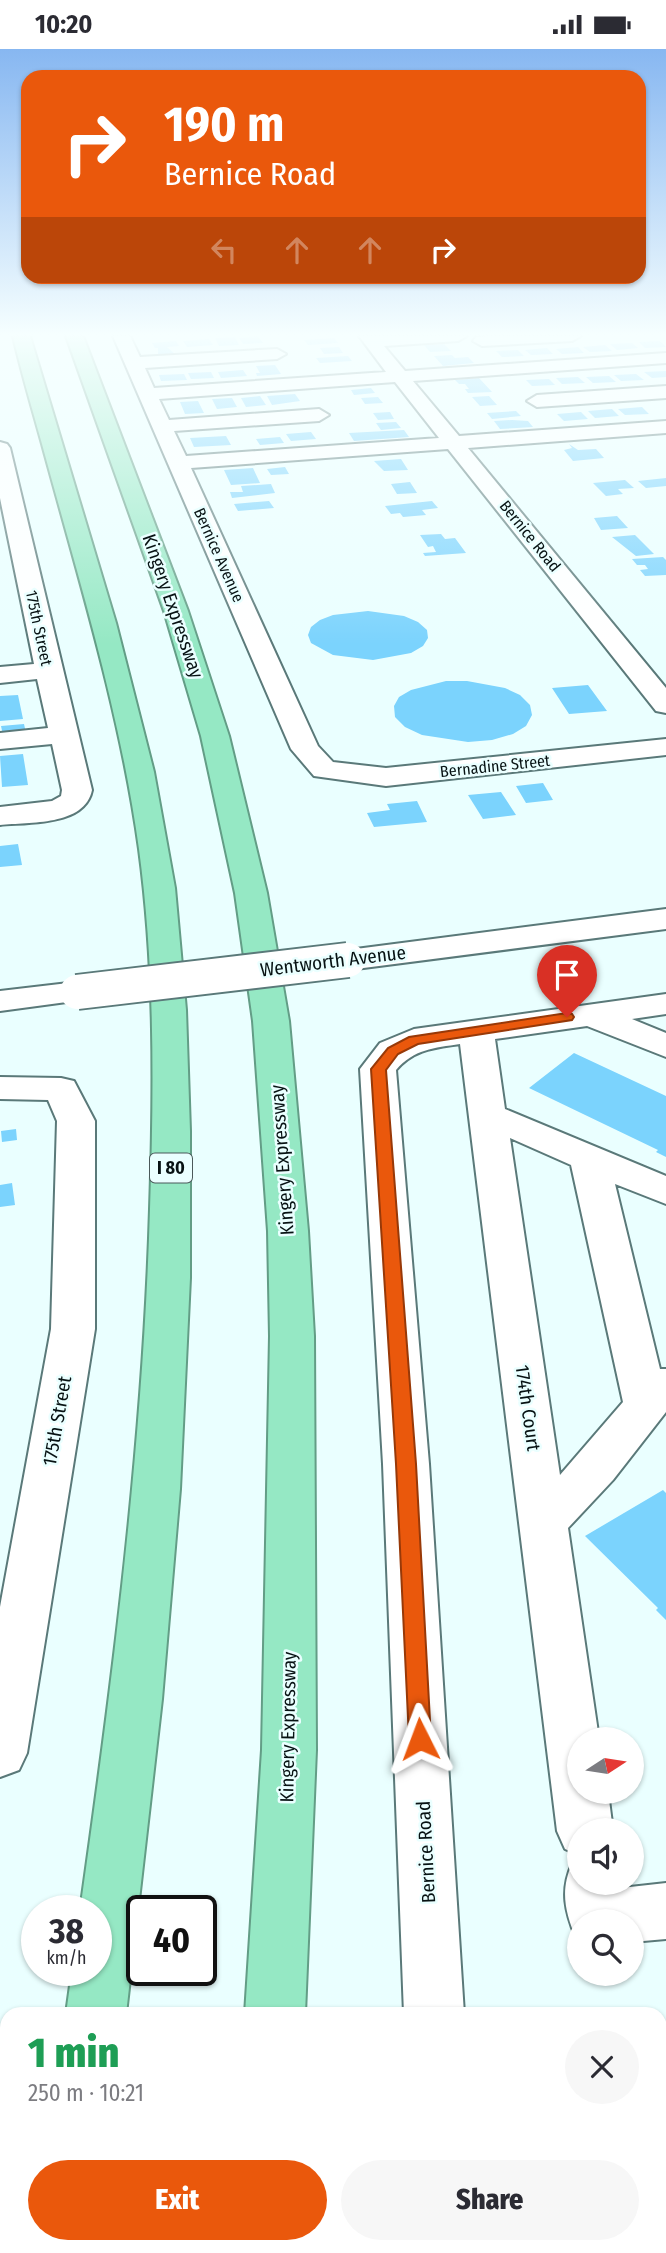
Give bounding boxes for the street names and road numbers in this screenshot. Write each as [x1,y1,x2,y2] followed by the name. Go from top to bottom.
[496,497,564,575] street label: Bernice Road
[190,505,248,605] street label: Bernice Avenue
[138,531,209,682] street label: Kingery Expressway
[22,589,56,668] street label: 175th Street
[439,751,552,781] street label: Bernadine Street
[259,941,407,981] street label: Wentworth Avenue
[265,1083,299,1236] street label: Kingery Expressway
[150,1153,192,1183] road number: I 80
[511,1364,546,1453] street label: 174th Court
[38,1374,76,1468] street label: 175th Street
[275,1651,301,1803] street label: Kingery Expressway
[412,1800,440,1904] street label: Bernice Road

